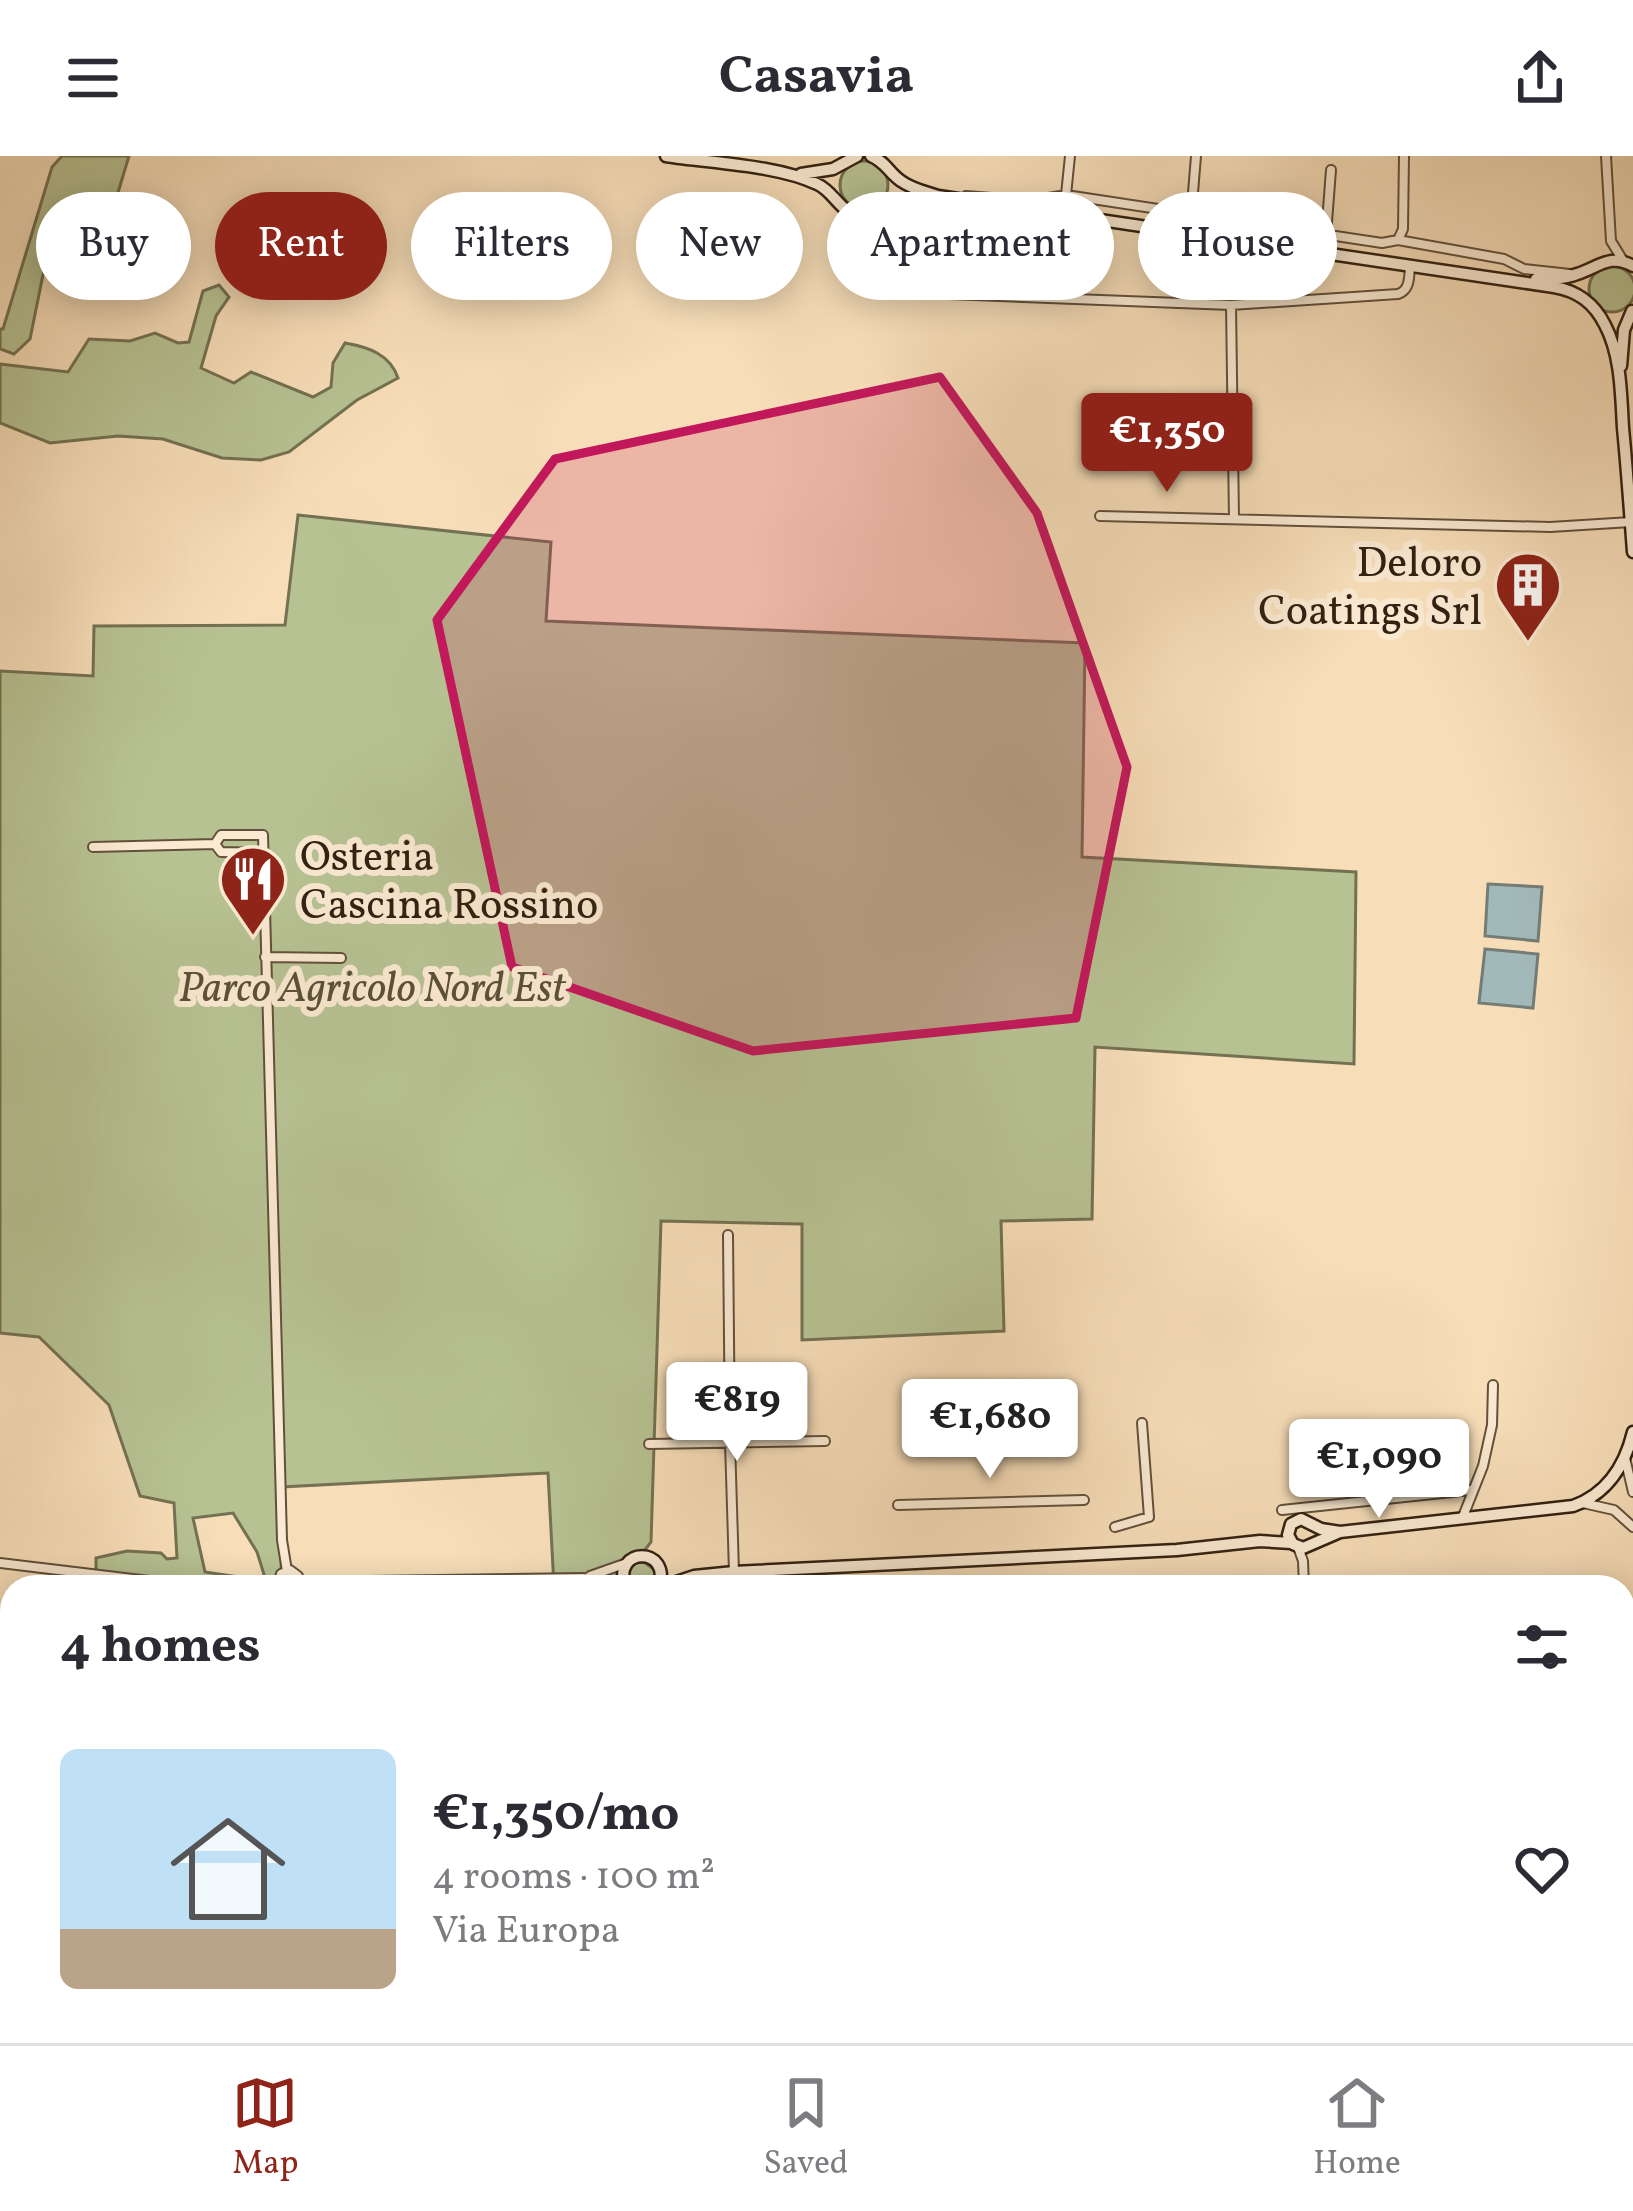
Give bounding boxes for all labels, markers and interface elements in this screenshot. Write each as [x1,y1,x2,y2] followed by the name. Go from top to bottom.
[719,41,914,116] text: Casavia
[60,45,126,111] icon: menu
[1507,45,1573,111] icon: share
[36,192,191,300] chip: Buy
[215,192,387,300] chip: Rent
[411,192,612,300] chip: Filters
[636,192,803,300] chip: New
[827,192,1114,300] chip: Apartment
[1138,192,1337,300] chip: House
[1069,393,1265,495] pin: €1,350
[1108,405,1226,459] text: €1,350
[1258,536,1482,643] place label: Deloro Coatings Srl
[1493,550,1563,644] building icon: Deloro Coatings Srl
[300,830,598,937] place label: Osteria Cascina Rossino
[218,844,288,938] restaurant icon: Osteria Cascina Rossino
[178,961,567,1020] park label: Parco Agricolo Nord Est
[666,1362,808,1464] pin: €819
[693,1374,781,1428] text: €819
[892,1379,1088,1481] pin: €1,680
[929,1391,1051,1445] text: €1,680
[1281,1419,1477,1521] pin: €1,090
[1316,1431,1442,1485] text: €1,090
[60,1612,261,1683] text: 4 homes
[1509,1614,1575,1680] icon: filters
[432,1780,680,1851] text: €1,350/mo
[156,1797,300,1941] icon: home
[1509,1836,1575,1902] icon: heart
[432,1851,715,1905] text: 4 rooms · 100 m²
[432,1905,620,1959] text: Via Europa
[232,2070,299,2188] tab: Map
[763,2070,848,2188] tab: Saved
[1313,2070,1401,2188] tab: Home

